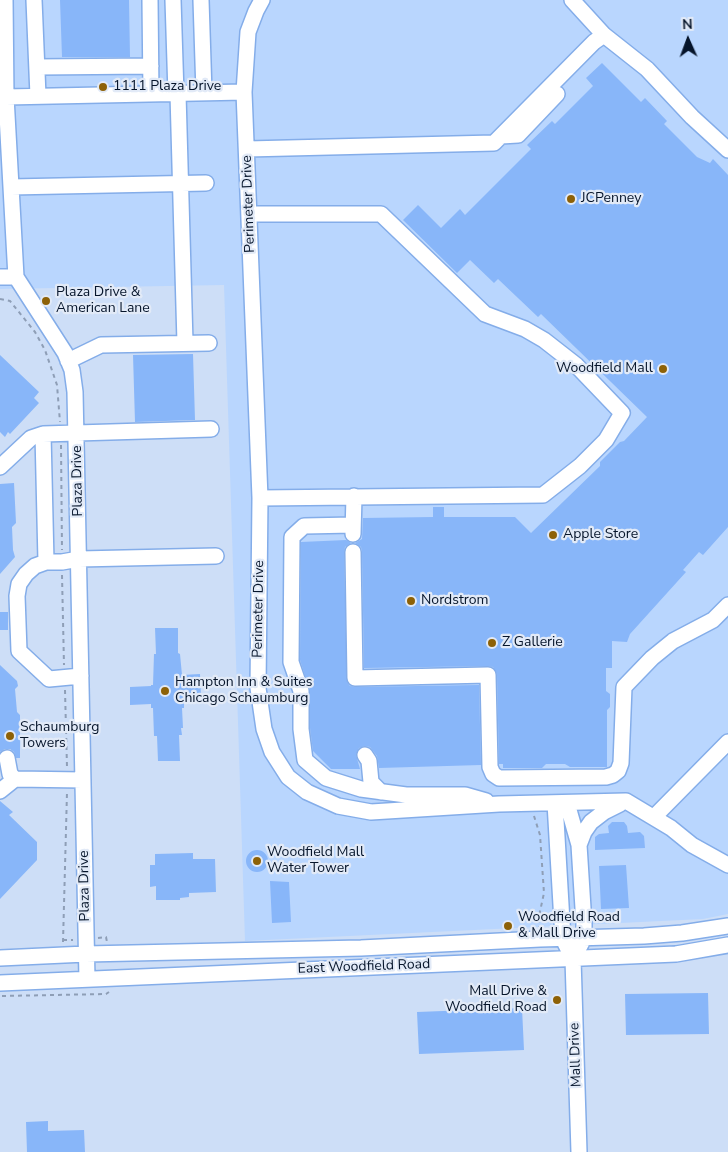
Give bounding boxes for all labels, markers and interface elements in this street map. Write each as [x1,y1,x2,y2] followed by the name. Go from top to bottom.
[663,15,713,65] north arrow
[682,15,693,34] text: N
[113,79,221,95] place label: 1111 Plaza Drive
[97,81,109,93] marker: 1111 Plaza Drive
[239,155,259,253] street label: Perimeter Drive
[581,191,641,207] place label: JCPenney
[565,193,577,205] marker: JCPenney
[56,285,150,318] place label: Plaza Drive & American Lane
[40,295,52,307] marker: Plaza Drive & American Lane
[556,361,653,377] place label: Woodfield Mall
[657,363,669,375] marker: Woodfield Mall
[69,445,87,517] street label: Plaza Drive
[563,527,638,543] place label: Apple Store
[547,529,559,541] marker: Apple Store
[250,560,268,658] street label: Perimeter Drive
[421,593,488,609] place label: Nordstrom
[405,595,417,607] marker: Nordstrom
[502,635,563,651] place label: Z Gallerie
[486,637,498,649] marker: Z Gallerie
[175,675,312,708] place label: Hampton Inn & Suites Chicago Schaumburg
[159,685,171,697] marker: Hampton Inn & Suites Chicago Schaumburg
[20,720,99,752] place label: Schaumburg Towers
[4,730,16,742] marker: Schaumburg Towers
[267,845,364,878] place label: Woodfield Mall Water Tower
[76,850,94,922] street label: Plaza Drive
[251,855,263,867] marker: Woodfield Mall Water Tower
[518,910,620,942] place label: Woodfield Road & Mall Drive
[502,920,514,932] marker: Woodfield Road & Mall Drive
[297,956,431,978] street label: East Woodfield Road
[445,984,547,1016] place label: Mall Drive & Woodfield Road
[551,994,563,1006] marker: Mall Drive & Woodfield Road
[566,1022,586,1088] street label: Mall Drive

